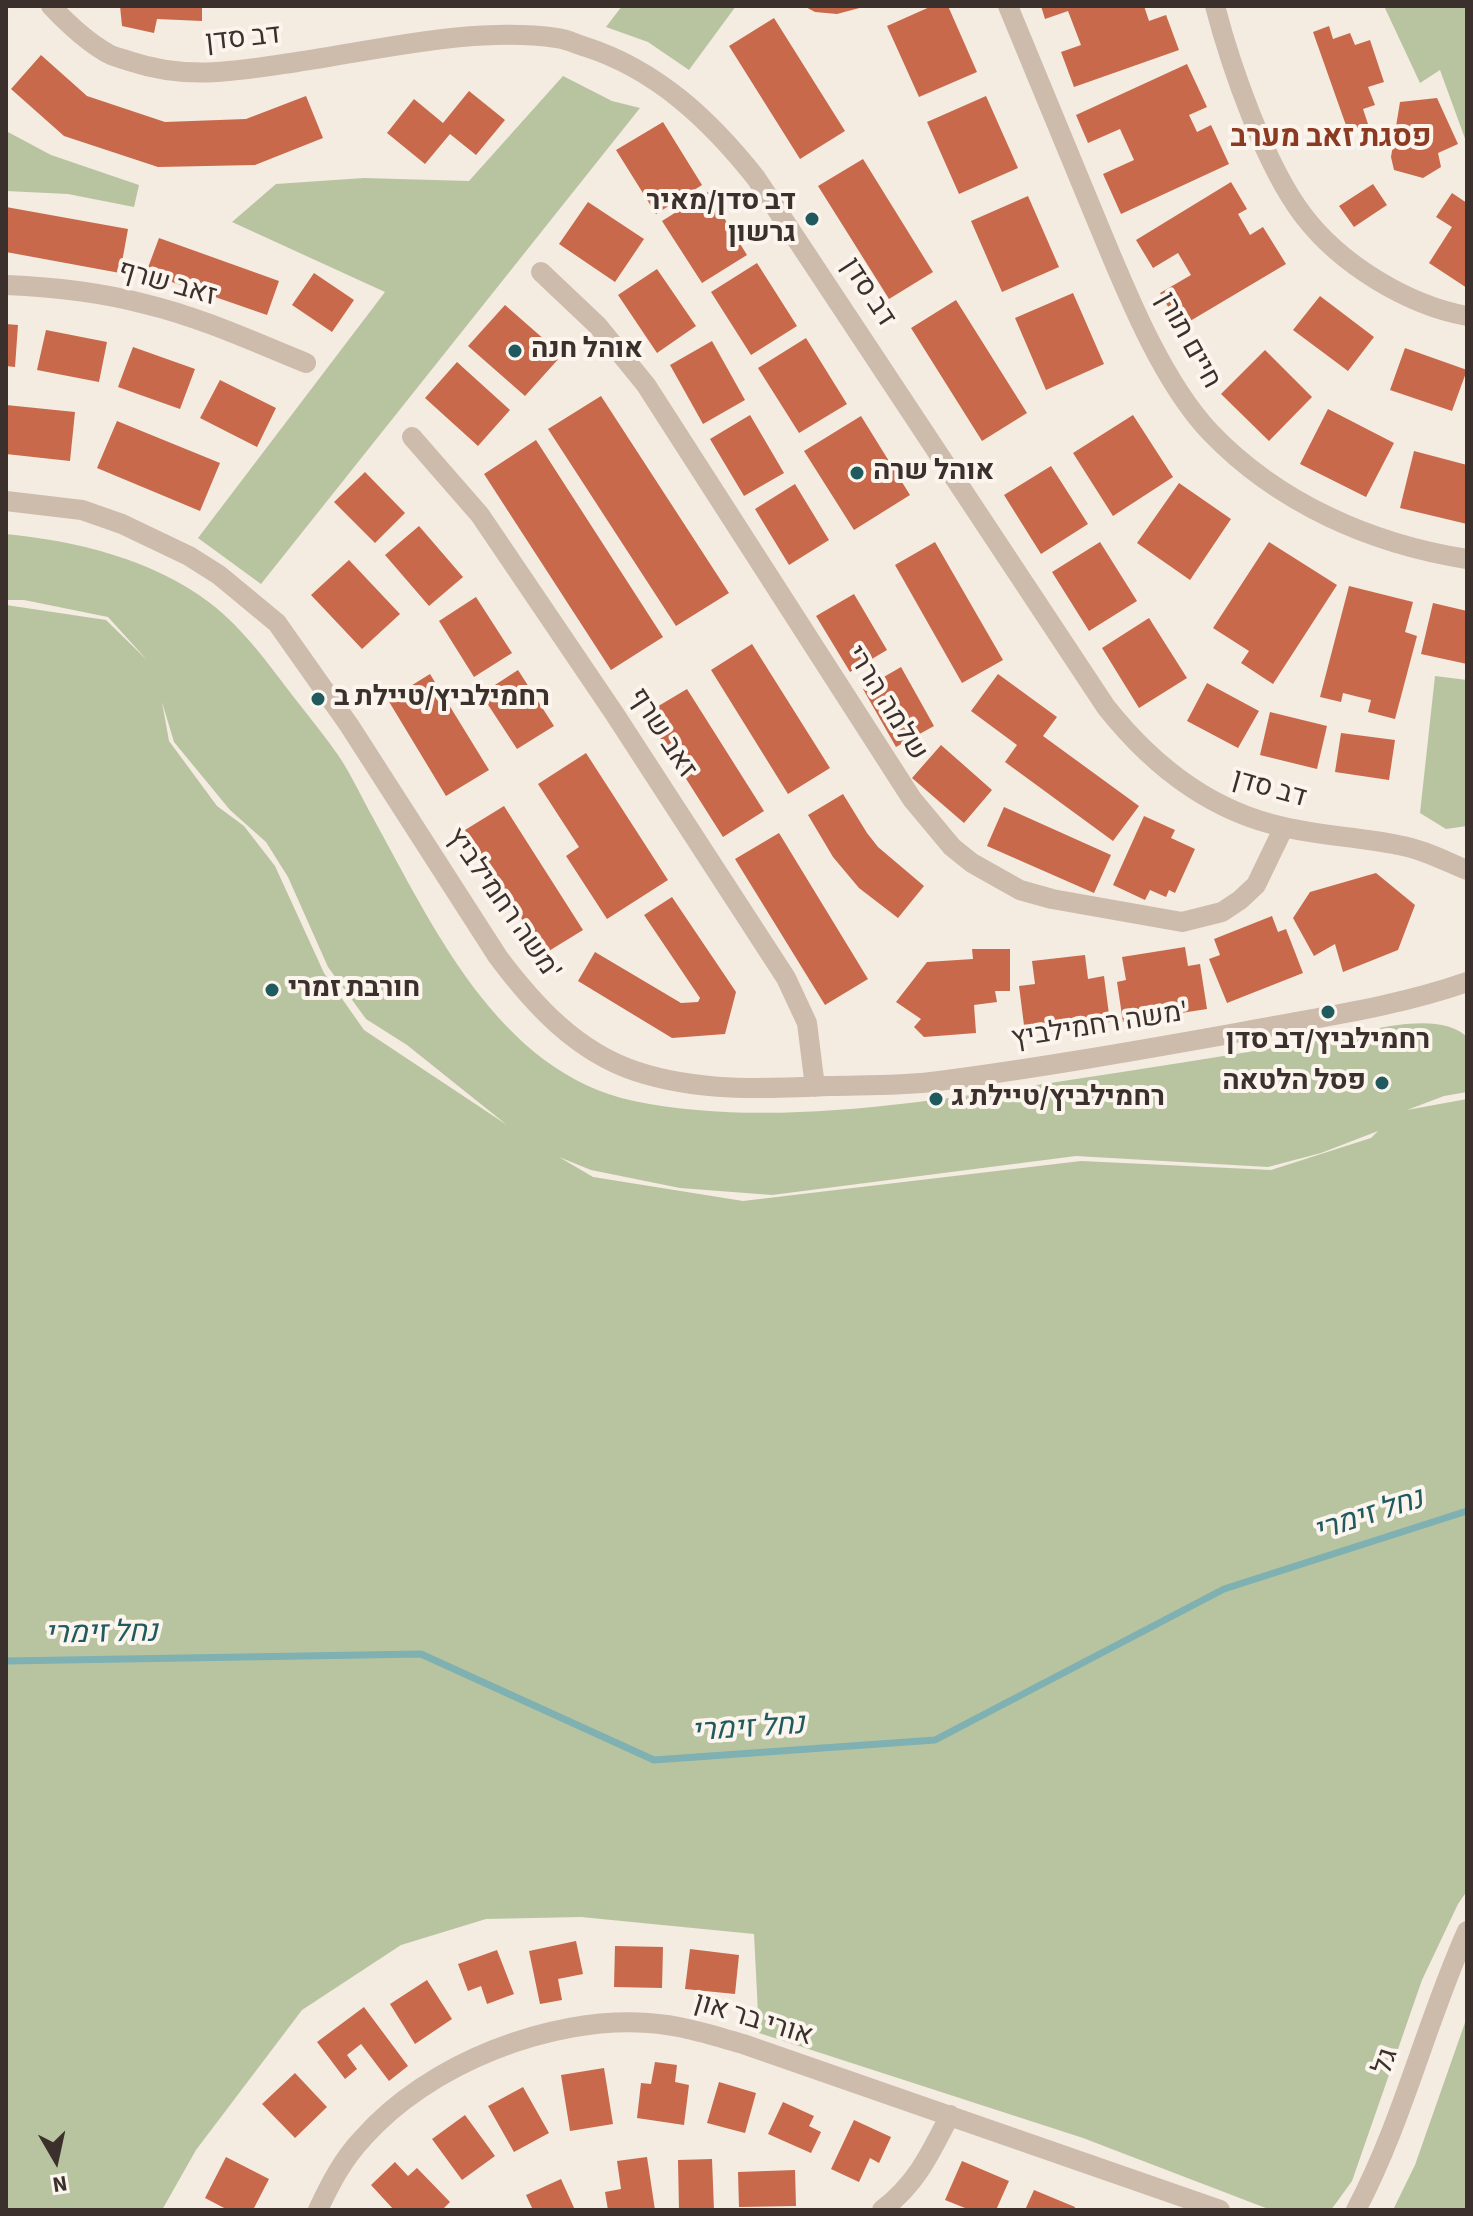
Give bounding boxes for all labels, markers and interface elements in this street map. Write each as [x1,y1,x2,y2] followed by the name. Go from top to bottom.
[204,19,282,61] street label: דב סדן
[1230,121,1432,157] district label: פסגת זאב מערב
[647,186,796,252] place label: דב סדן/מאיר גרשון
[803,210,821,228] marker: דב סדן/מאיר גרשון
[832,252,902,334] street label: דב סדן
[114,255,220,315] street label: זאב שרף
[1147,287,1227,395] street label: חיים תורן
[531,334,643,368] place label: אוהל חנה
[506,342,524,360] marker: אוהל חנה
[873,456,994,490] place label: אוהל שרה
[848,464,866,482] marker: אוהל שרה
[837,640,933,768] street label: שלמה הררי
[334,682,550,716] place label: רחמילביץ/טיילת ב
[619,683,703,785] street label: זאב שרף
[309,690,327,708] marker: רחמילביץ/טיילת ב
[1228,763,1310,817] street label: דב סדן
[437,822,567,988] street label: משה רחמילביץ'
[288,973,420,1007] place label: חורבת זמרי
[263,981,281,999] marker: חורבת זמרי
[1009,996,1191,1058] street label: משה רחמילביץ'
[1319,1003,1337,1021] marker: רחמילביץ/דב סדן
[1226,1025,1430,1059] place label: רחמילביץ/דב סדן
[1222,1066,1366,1100] place label: פסל הלטאה
[1373,1074,1391,1092] marker: פסל הלטאה
[952,1082,1165,1116] place label: רחמילביץ/טיילת ג
[927,1090,945,1108] marker: רחמילביץ/טיילת ג
[1310,1482,1428,1552] water label: נחל זימרי
[44,1616,158,1654] water label: נחל זימרי
[690,1708,806,1752] water label: נחל זימרי
[690,1987,816,2055] street label: אורי בר און
[1367,2045,1407,2079] street label: גל
[16,2120,96,2200] north arrow
[50,2167,69,2201] text: N

